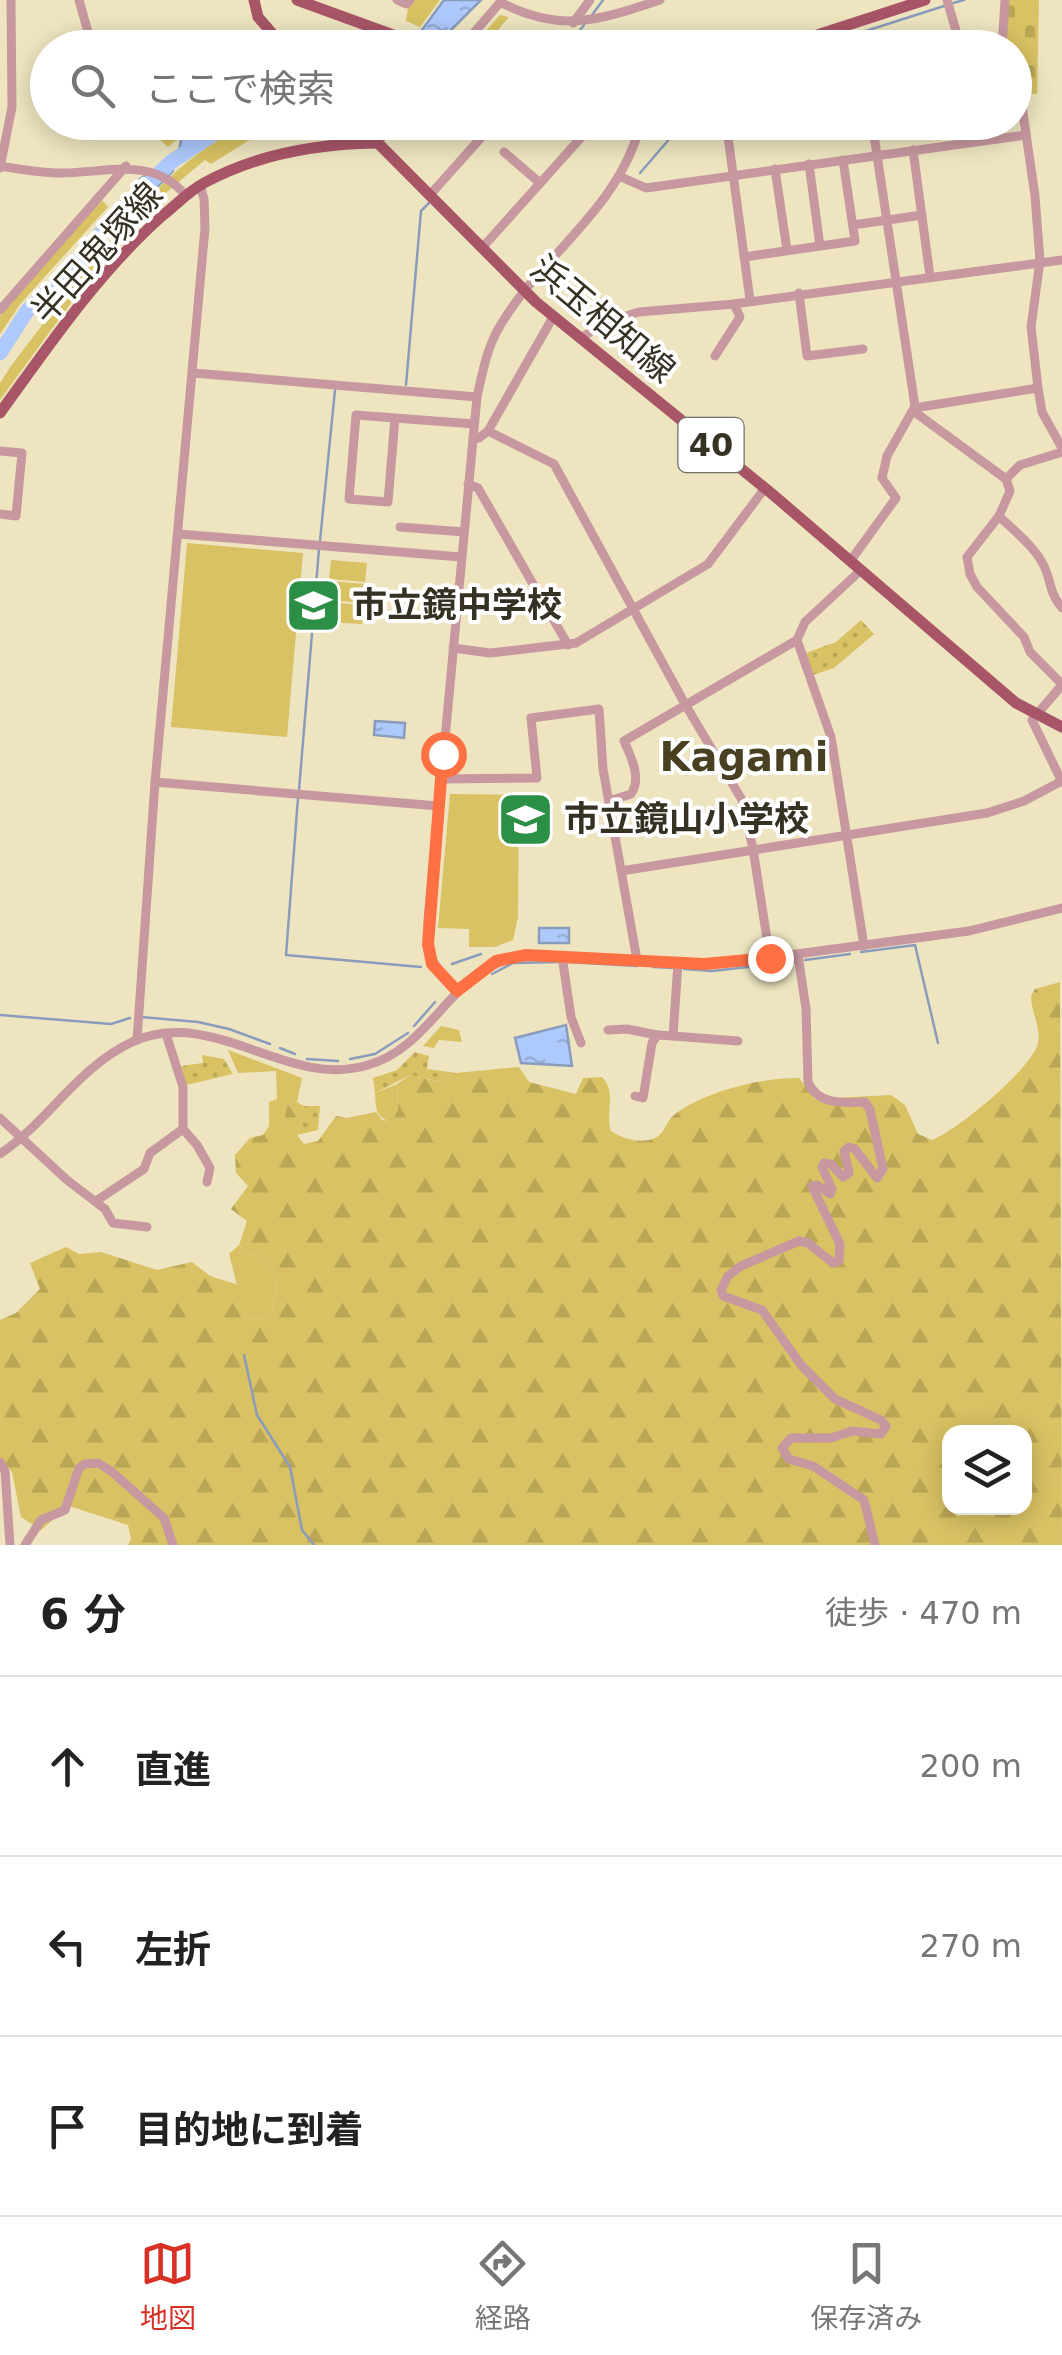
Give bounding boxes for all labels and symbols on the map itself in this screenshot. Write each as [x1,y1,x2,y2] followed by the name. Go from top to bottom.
[24,175,170,331] street label: 半田鬼塚線
[523,247,683,391] street label: 浜玉相知線
[678,418,744,472] road number: 40
[283,575,343,635] school or university icon: 市立鏡中学校
[352,585,562,625] place label: 市立鏡中学校
[421,732,467,778] route start
[659,734,829,780] district label: Kagami
[495,789,555,849] school or university icon: 市立鏡山小学校
[564,799,809,839] place label: 市立鏡山小学校
[748,936,794,982] route end

